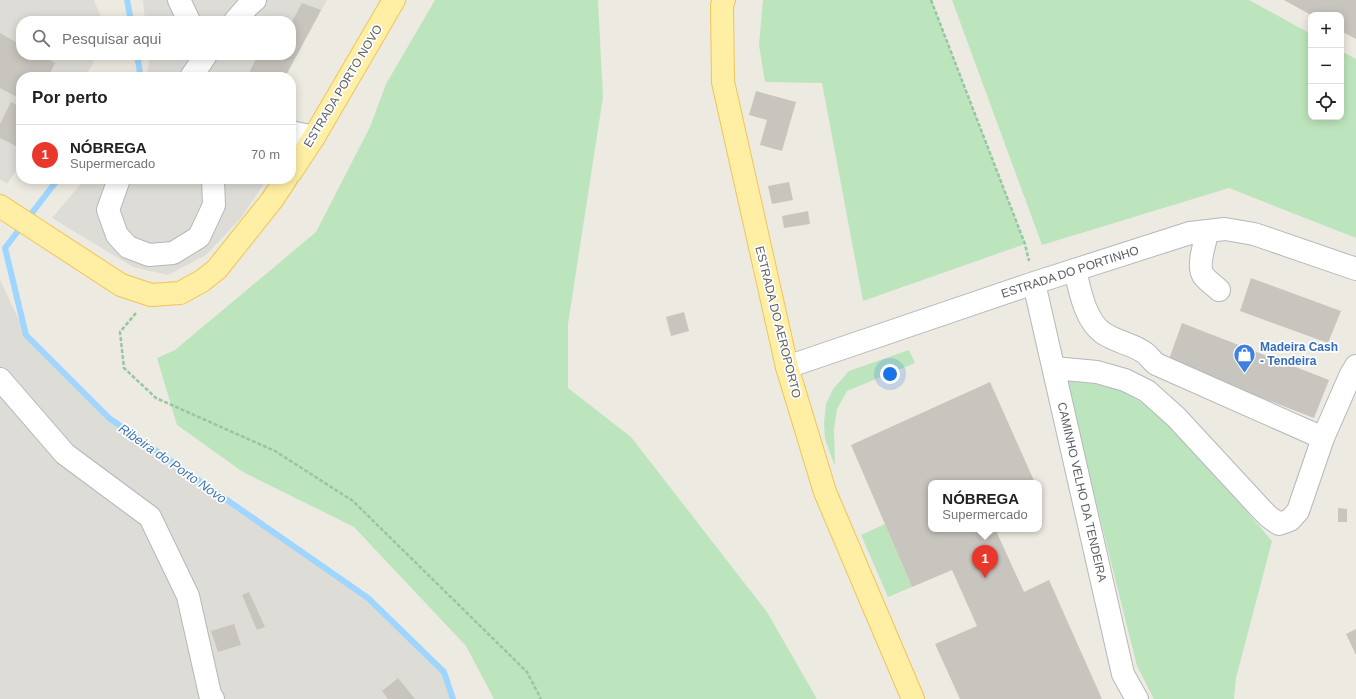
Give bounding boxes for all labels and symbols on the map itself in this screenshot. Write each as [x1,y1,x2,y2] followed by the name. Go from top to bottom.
[301,22,385,150] street label: ESTRADA PORTO NOVO
[999,243,1141,301] street label: ESTRADA DO PORTINHO
[752,244,804,400] street label: ESTRADA DO AEROPORTO
[1260,340,1338,368] place label: Madeira Cash - Tendeira
[1232,341,1258,374] shop icon: Madeira Cash - Tendeira
[880,364,900,384] your location
[1055,401,1109,583] street label: CAMINHO VELHO DA TENDEIRA
[116,421,229,506] water label: Ribeira do Porto Novo
[972,545,998,578] pin: 1

